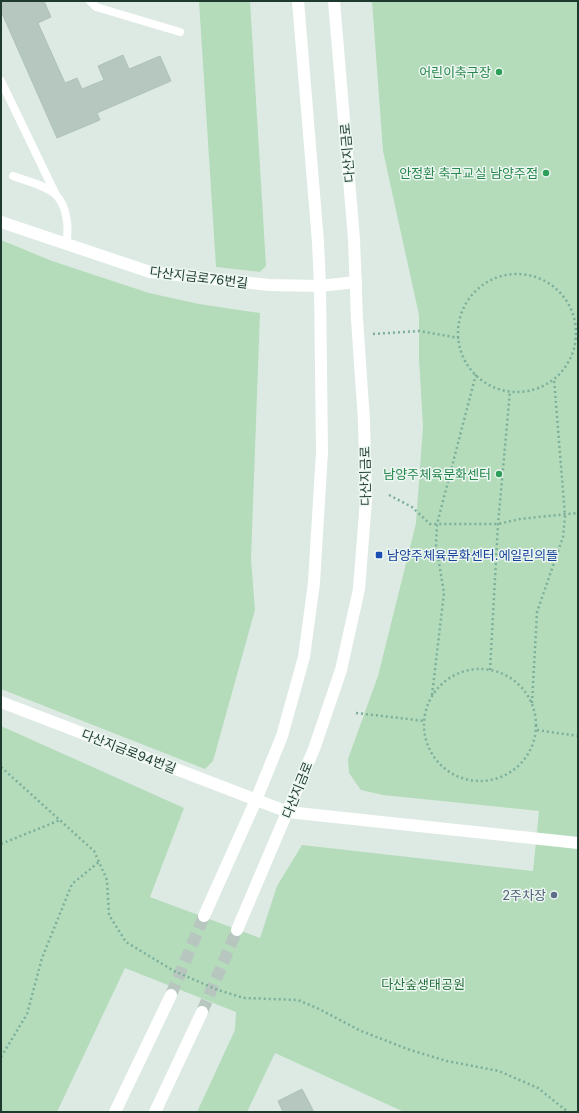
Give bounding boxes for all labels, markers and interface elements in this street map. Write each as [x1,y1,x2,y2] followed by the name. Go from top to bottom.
[419,64,491,80] place label: 어린이축구장
[494,67,504,77] marker: 어린이축구장
[336,122,358,183] street label: 다산지금로
[399,165,538,181] place label: 안정환 축구교실 남양주점
[541,168,551,178] marker: 안정환 축구교실 남양주점
[149,263,249,291] street label: 다산지금로76번길
[356,446,374,506] street label: 다산지금로
[383,466,491,482] place label: 남양주체육문화센터
[494,469,504,479] marker: 남양주체육문화센터
[387,547,558,563] place label: 남양주체육문화센터.에일린의뜰
[374,550,384,560] marker: 남양주체육문화센터.에일린의뜰
[79,726,179,776] street label: 다산지금로94번길
[278,759,316,821] street label: 다산지금로
[502,887,546,903] place label: 2주차장
[549,890,559,900] marker: 2주차장
[381,976,465,992] park label: 다산숲생태공원

